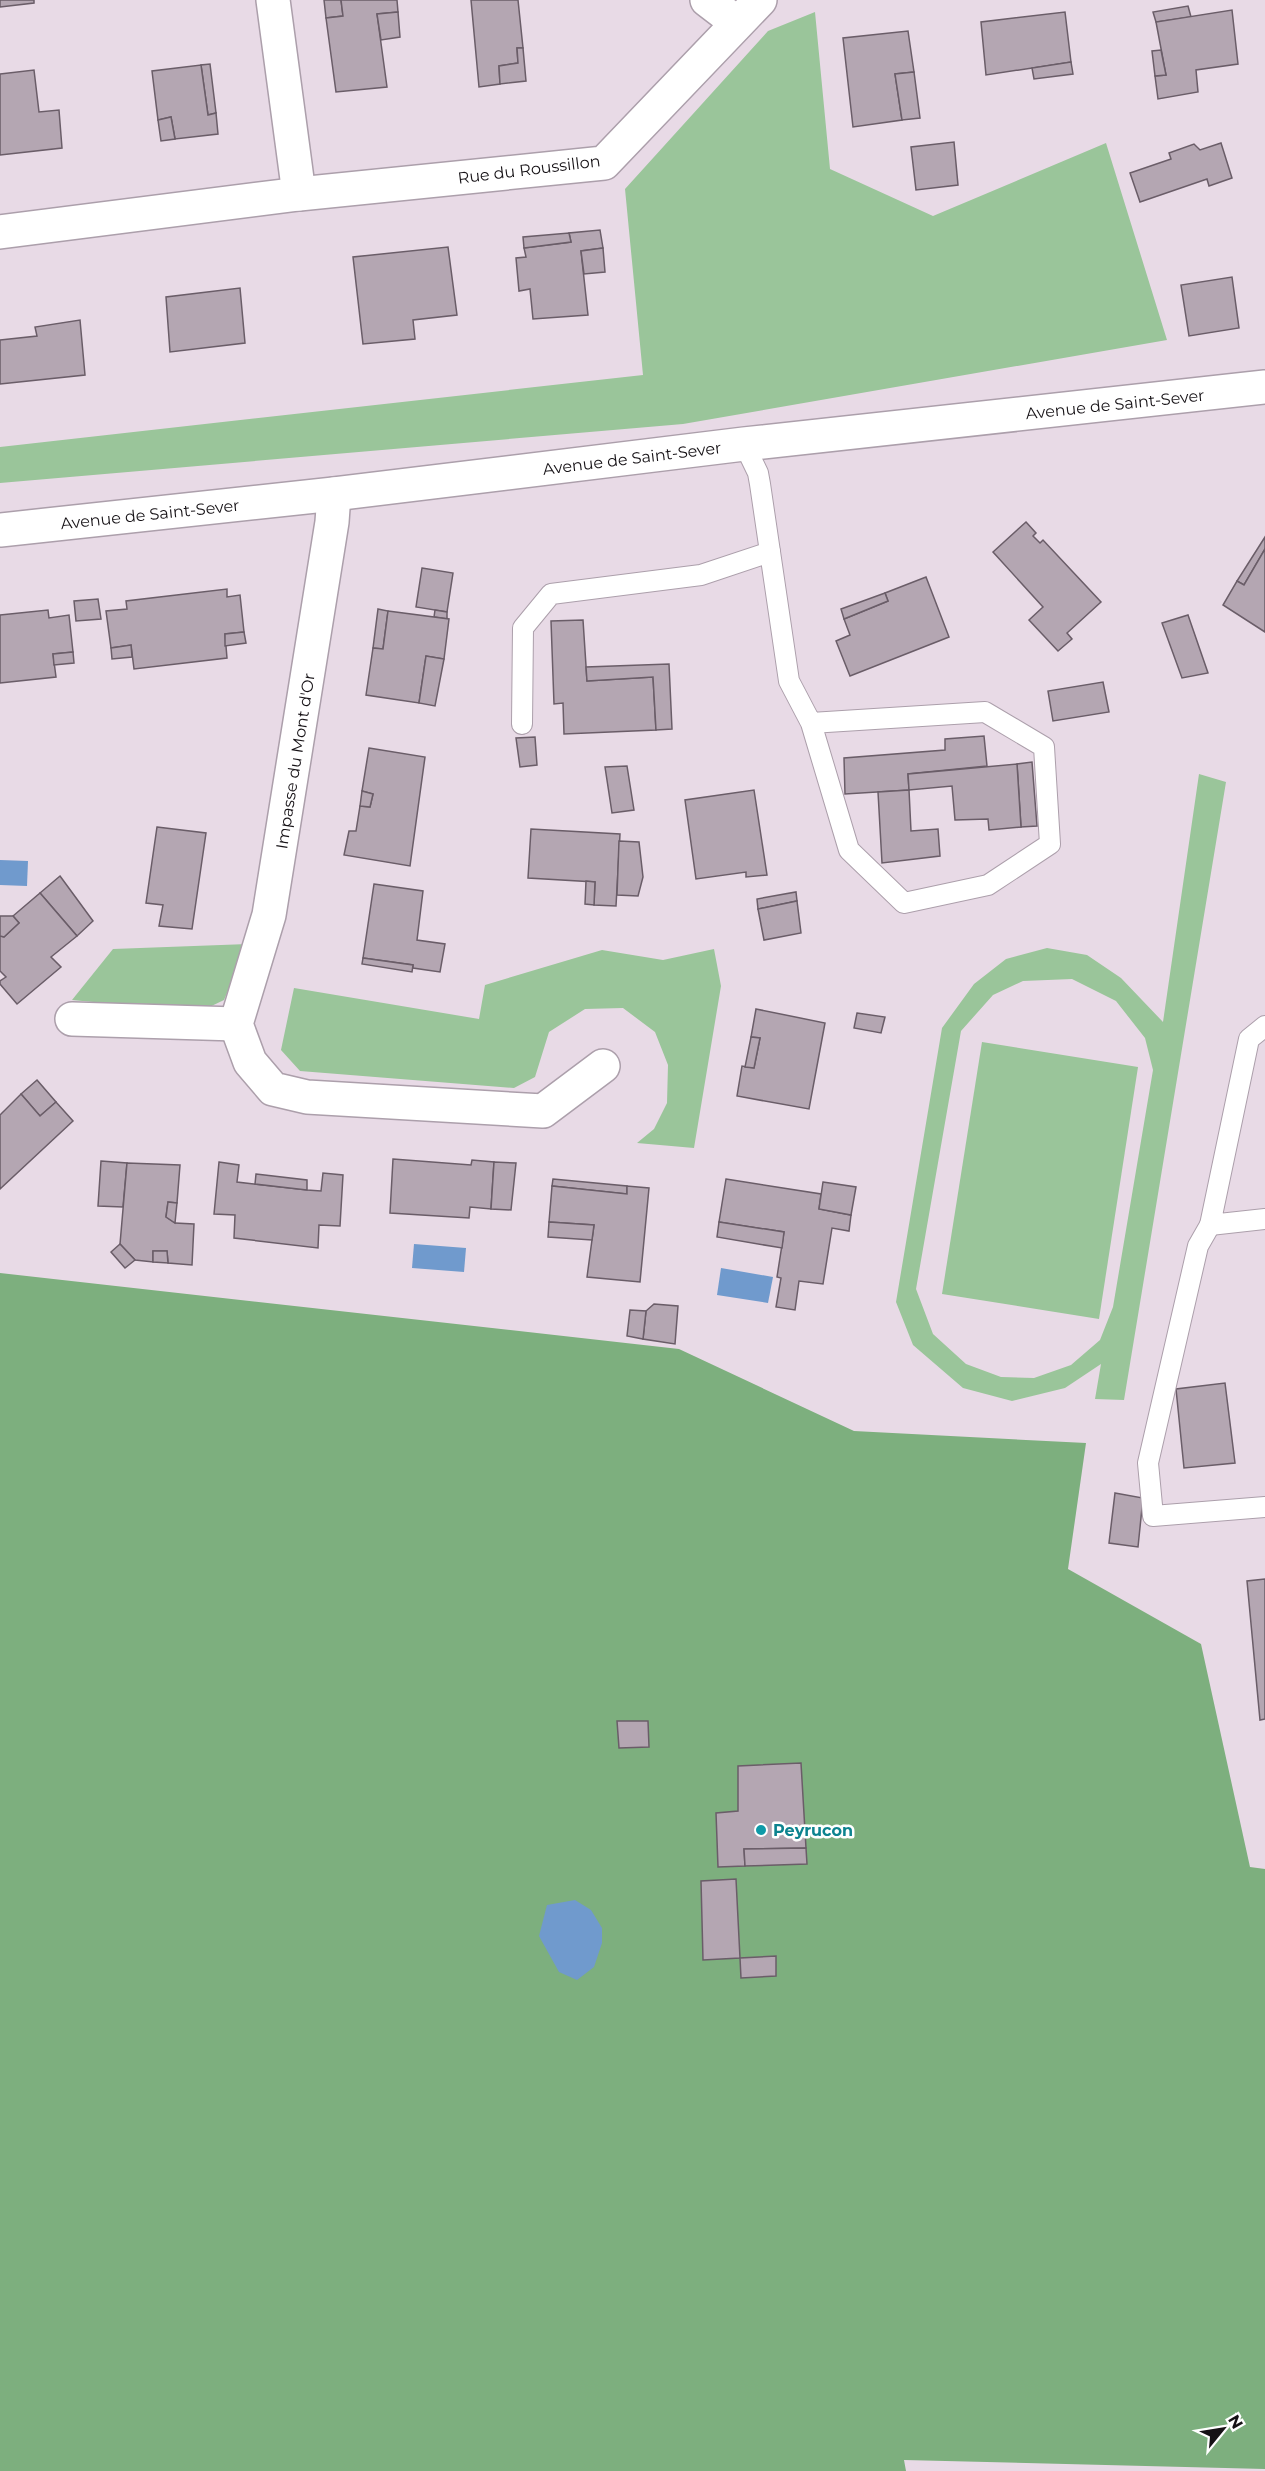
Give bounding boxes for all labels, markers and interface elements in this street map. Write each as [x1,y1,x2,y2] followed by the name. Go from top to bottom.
[457,151,602,188] street label: Rue du Roussillon
[1025,386,1205,423] street label: Avenue de Saint-Sever
[542,438,722,479] street label: Avenue de Saint-Sever
[60,496,240,533] street label: Avenue de Saint-Sever
[272,672,319,850] street label: Impasse du Mont d'Or
[773,1821,853,1840] place label: Peyrucon
[754,1823,768,1837] marker: Peyrucon
[1193,2399,1253,2459] north arrow
[1224,2411,1247,2432] text: N

